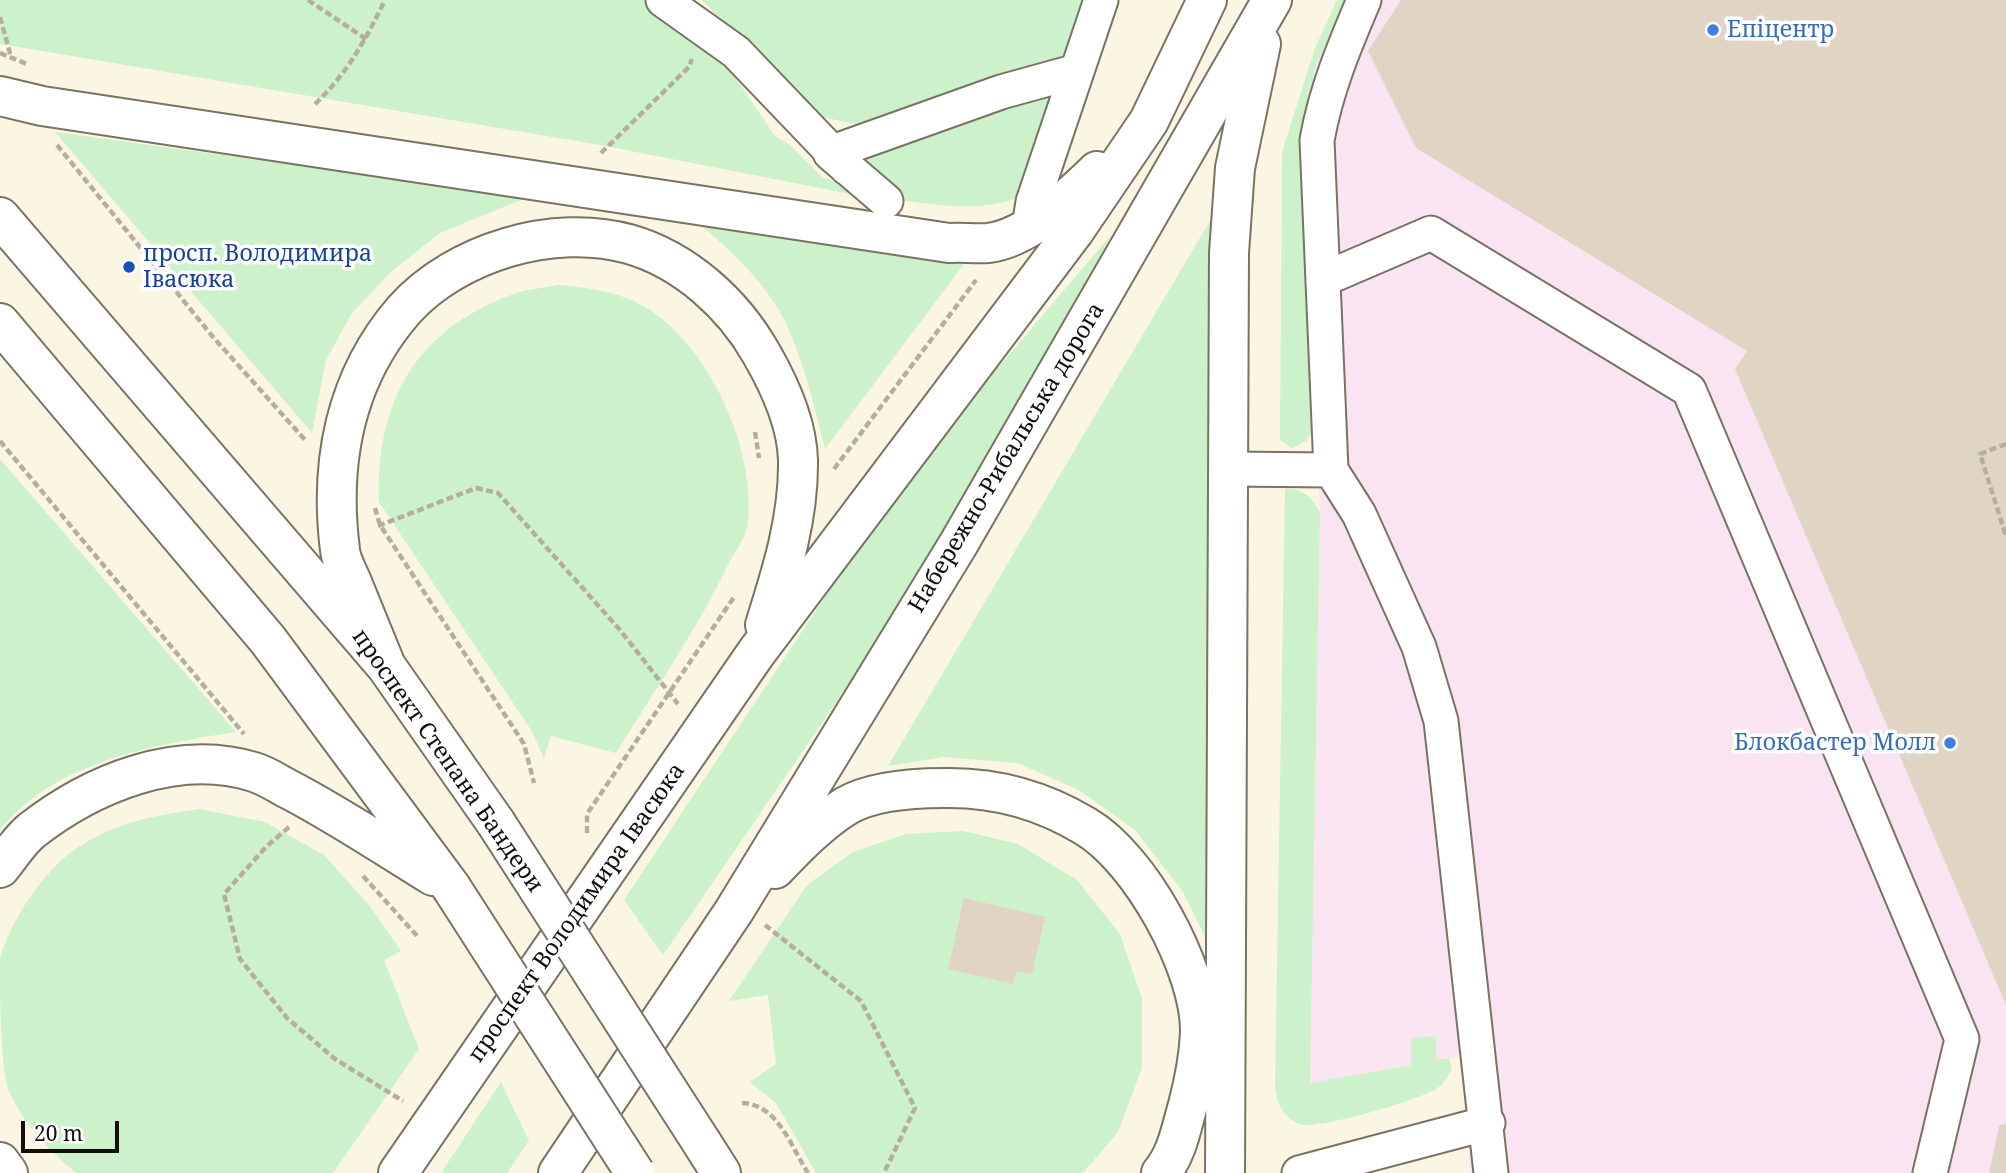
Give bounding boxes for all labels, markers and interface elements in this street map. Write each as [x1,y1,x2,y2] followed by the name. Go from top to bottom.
[1727,16,1834,44] place label: Епіцентр
[1705,22,1721,38] marker: Епіцентр
[143,240,372,294] place label: просп. Володимира Івасюка
[121,259,137,275] marker: просп. Володимира Івасюка
[903,298,1111,618] street label: Набережно-Рибальська дорога
[345,624,549,898] street label: проспект Степана Бандери
[1734,729,1936,757] place label: Блокбастер Молл
[1942,735,1958,751] marker: Блокбастер Молл
[463,758,691,1068] street label: проспект Володимира Івасюка
[24,1106,122,1150] scale bar
[34,1119,83,1147] text: 20 m

